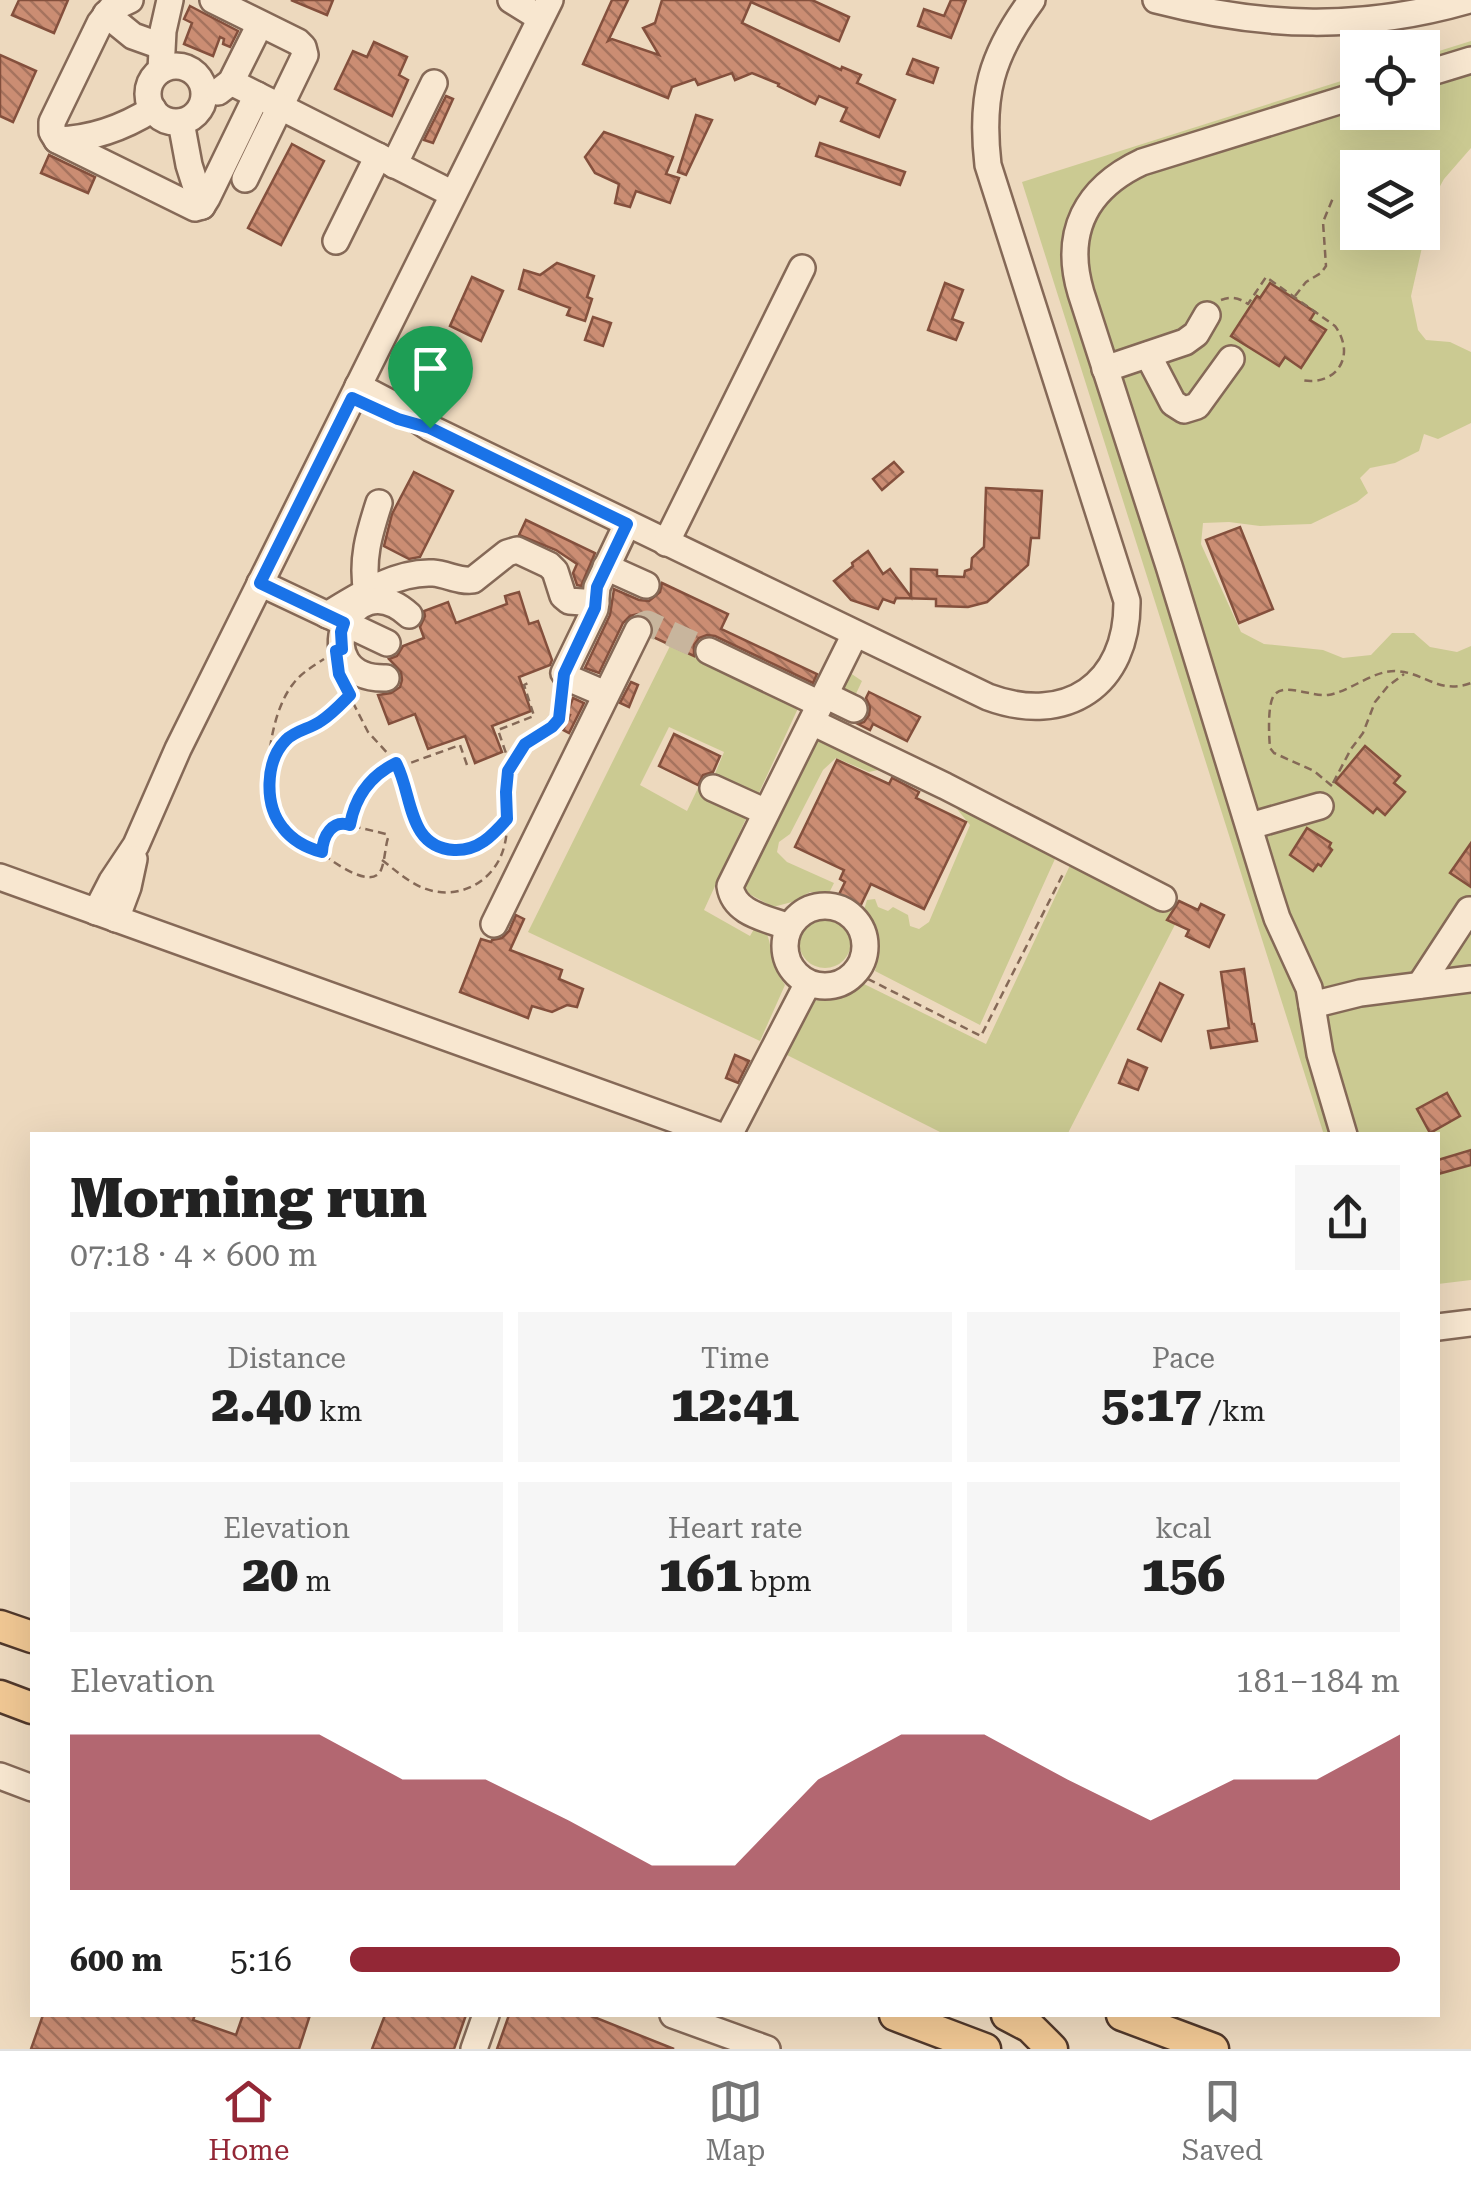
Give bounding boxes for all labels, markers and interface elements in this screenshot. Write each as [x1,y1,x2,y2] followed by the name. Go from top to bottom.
[1340,30,1440,250] map controls
[1340,30,1440,130] button: locate
[1340,150,1440,250] button: layers
[388,326,473,429] pin
[403,341,458,396] icon: arrive
[1295,1165,1400,1270] button: share
[70,1166,427,1230] text: Morning run
[70,1236,317,1274] text: 07:18 · 4 × 600 m
[227,1342,346,1375] text: Distance
[701,1342,769,1375] text: Time
[1152,1342,1215,1375] text: Pace
[211,1375,312,1433] text: 2.40
[671,1375,799,1433] text: 12:41
[1101,1375,1202,1433] text: 5:17
[312,1395,362,1428] text: km
[1202,1395,1265,1428] text: /km
[223,1512,350,1545] text: Elevation
[668,1512,802,1545] text: Heart rate
[1155,1512,1212,1545] text: kcal
[242,1545,298,1603] text: 20
[658,1545,742,1603] text: 161
[1141,1545,1225,1603] text: 156
[298,1565,331,1598] text: m
[742,1565,811,1598] text: bpm
[70,1662,215,1700] text: Elevation
[1236,1662,1400,1700] text: 181–184 m
[70,1941,163,1979] text: 600 m
[230,1941,292,1979] text: 5:16
[208,2074,289,2167] tab: Home
[706,2074,765,2167] tab: Map
[1182,2074,1263,2167] tab: Saved

